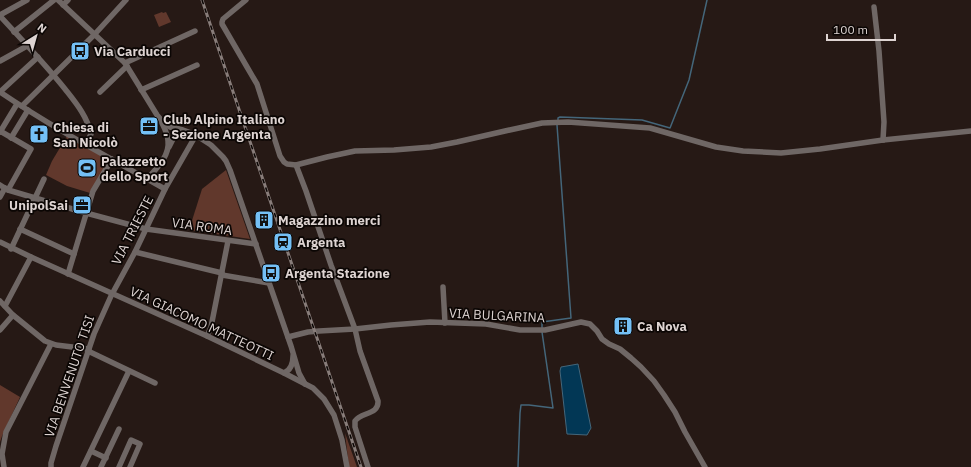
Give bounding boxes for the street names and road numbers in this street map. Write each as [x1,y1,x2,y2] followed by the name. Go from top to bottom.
[108,193,157,268] street label: VIA TRIESTE
[171,214,234,239] street label: VIA ROMA
[127,283,276,364] street label: VIA GIACOMO MATTEOTTI
[448,304,546,327] street label: VIA BULGARINA
[41,313,98,439] street label: VIA BENVENUTO TISI

